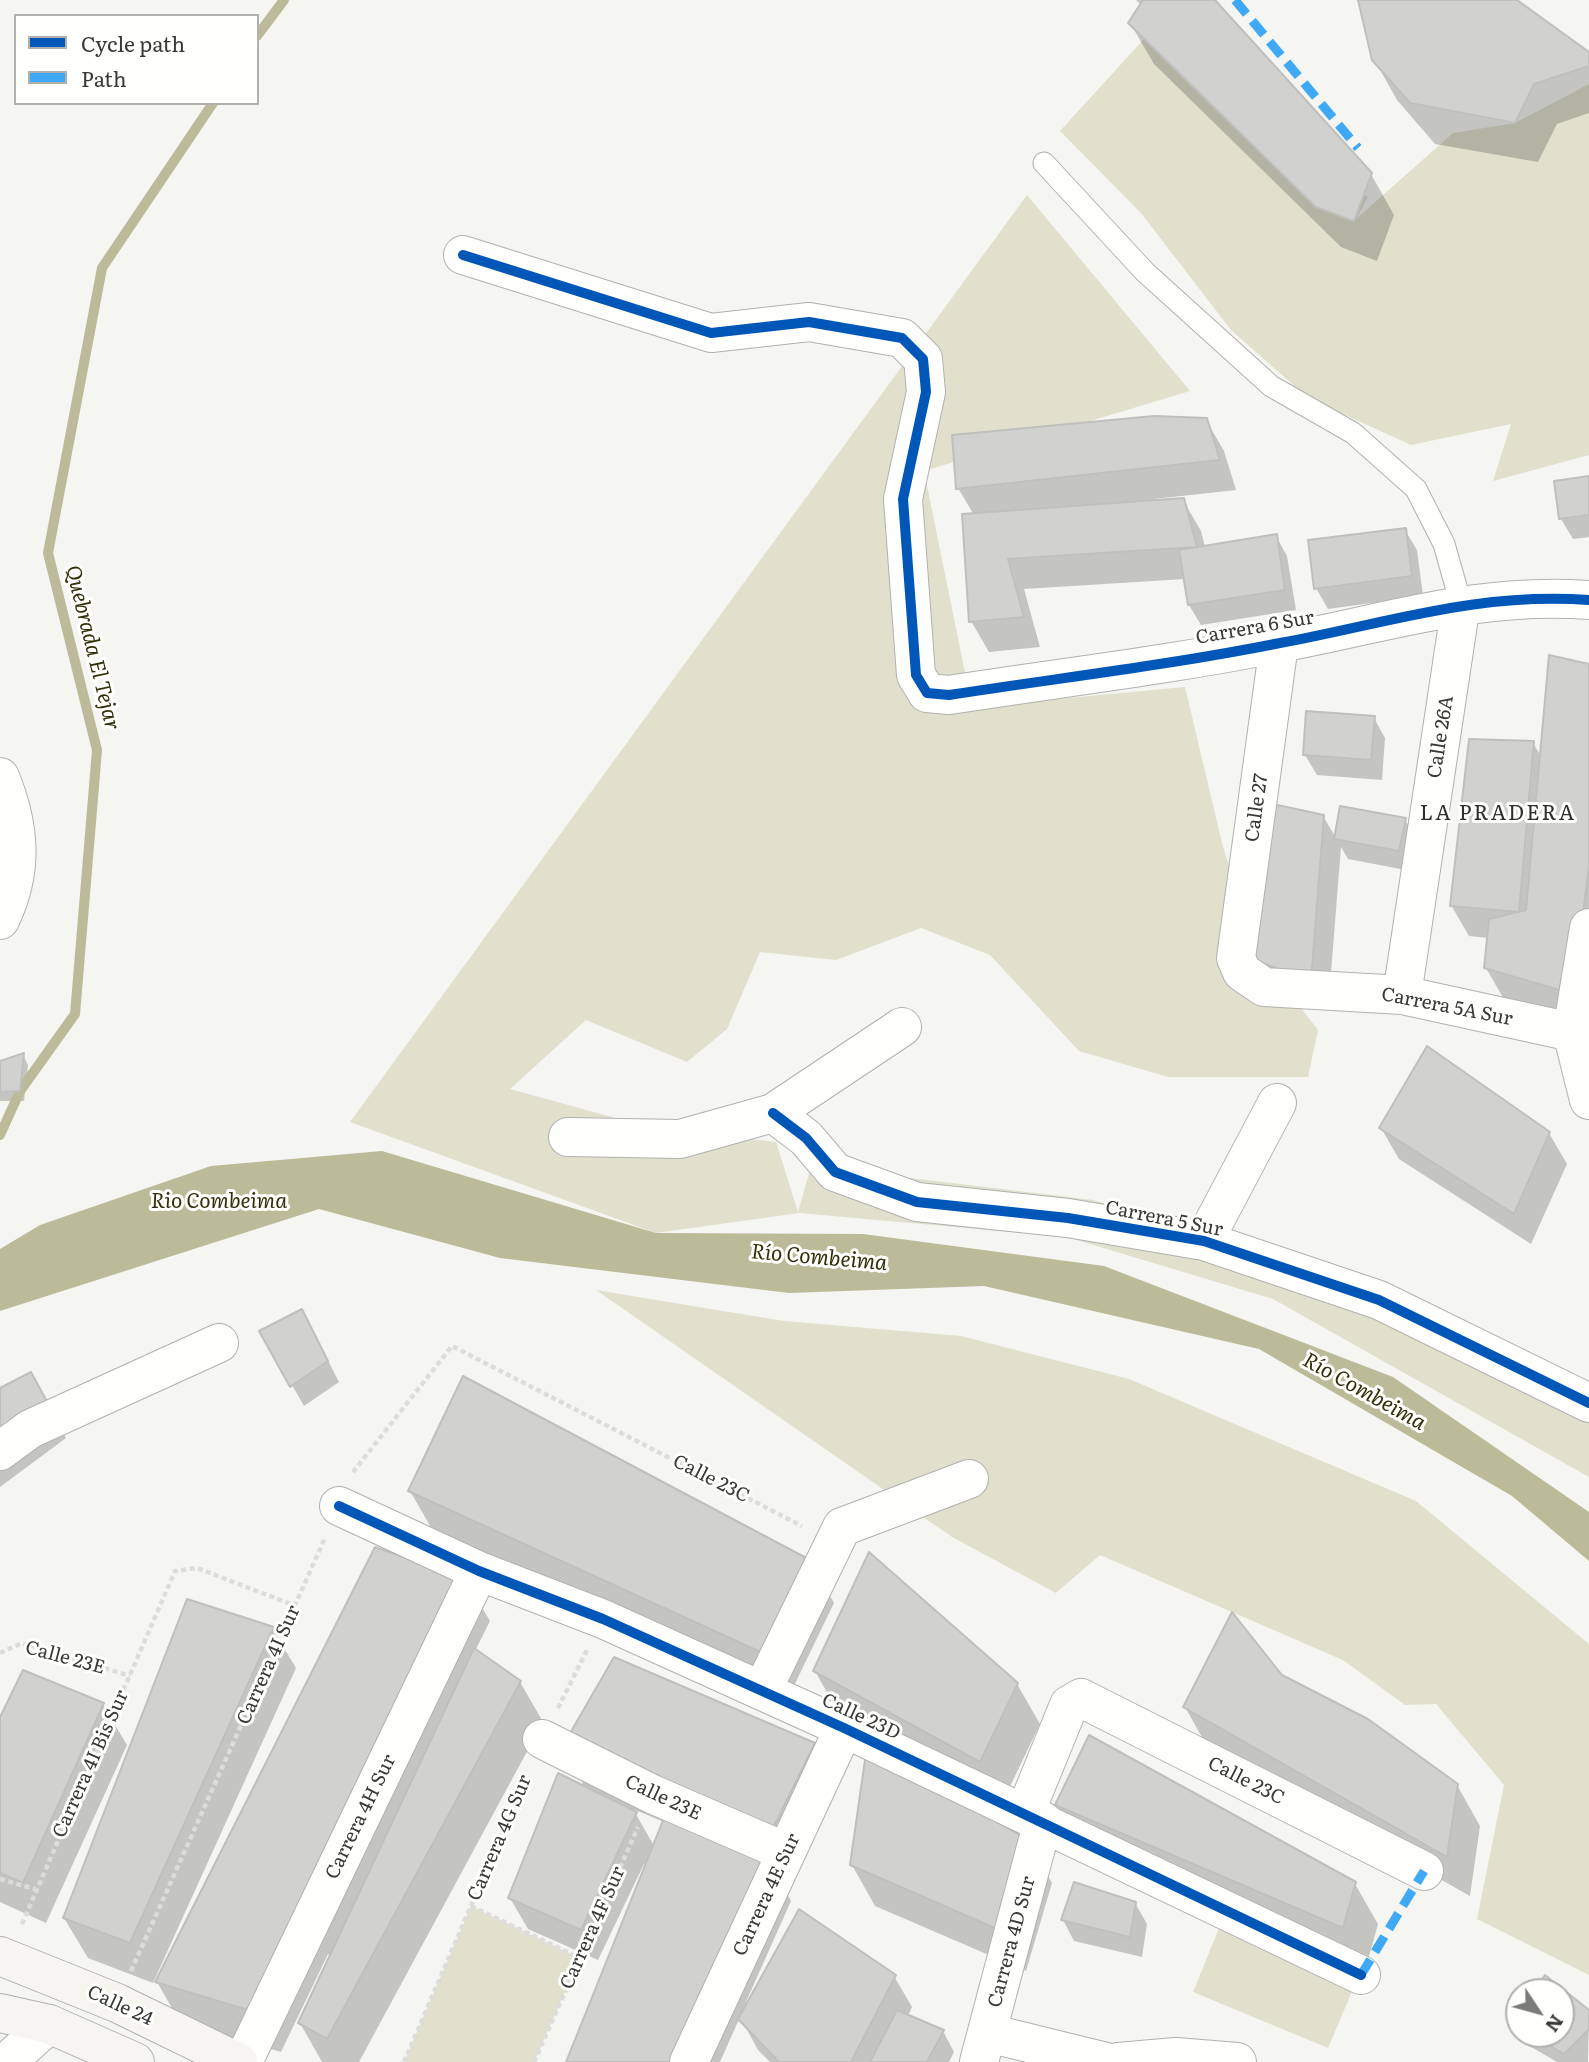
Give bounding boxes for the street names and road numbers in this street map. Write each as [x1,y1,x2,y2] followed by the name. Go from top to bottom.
[1194,606,1316,650] street label: Carrera 6 Sur
[1423,694,1459,780] street label: Calle 26A
[1241,772,1273,844] street label: Calle 27
[1379,983,1515,1031] street label: Carrera 5A Sur
[1103,1196,1225,1242] street label: Carrera 5 Sur
[669,1450,753,1508] street label: Calle 23C
[233,1602,305,1728] street label: Carrera 4I Sur
[23,1636,107,1680] street label: Calle 23E
[48,1687,134,1841] street label: Carrera 4I Bis Sur
[818,1689,904,1745] street label: Calle 23D
[321,1751,401,1883] street label: Carrera 4H Sur
[1204,1752,1288,1810] street label: Calle 23C
[621,1770,705,1826] street label: Calle 23E
[463,1772,537,1904] street label: Carrera 4G Sur
[729,1830,805,1960] street label: Carrera 4E Sur
[556,1863,630,1993] street label: Carrera 4F Sur
[984,1874,1040,2010] street label: Carrera 4D Sur
[84,1981,156,2031] street label: Calle 24

